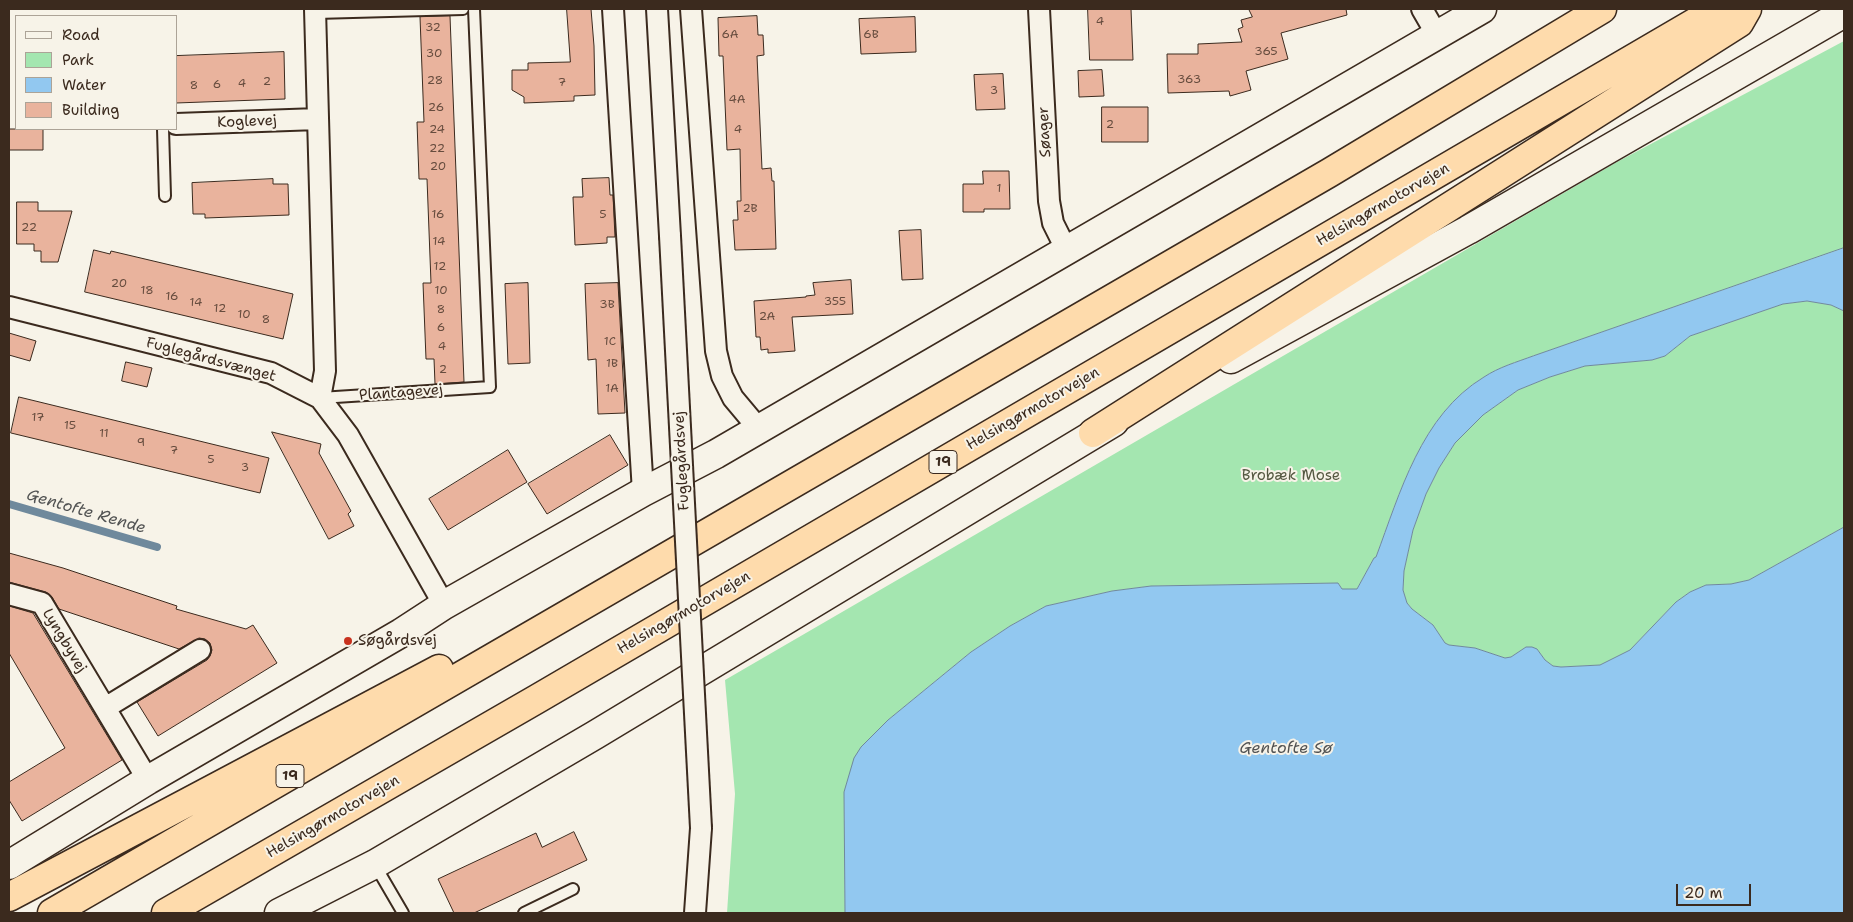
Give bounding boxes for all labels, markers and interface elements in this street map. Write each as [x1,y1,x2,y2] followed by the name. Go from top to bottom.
[15,15,178,130] legend
[1096,15,1104,29] house number: 4
[425,21,441,35] house number: 32
[62,25,100,45] text: Road
[722,28,738,42] house number: 6A
[863,28,879,42] house number: 6B
[1254,45,1278,59] house number: 365
[426,47,442,61] house number: 30
[62,50,94,70] text: Park
[1177,73,1201,87] house number: 363
[427,74,443,88] house number: 28
[62,75,106,95] text: Water
[263,75,271,89] house number: 2
[558,76,566,90] house number: 7
[238,77,246,91] house number: 4
[213,78,221,92] house number: 6
[190,79,198,93] house number: 8
[990,84,998,98] house number: 3
[728,93,746,107] house number: 4A
[62,100,119,120] text: Building
[428,101,444,115] house number: 26
[1035,106,1055,158] street label: Søager
[217,112,277,132] street label: Koglevej
[1106,118,1114,132] house number: 2
[429,123,445,137] house number: 24
[734,123,742,137] house number: 4
[429,142,445,156] house number: 22
[430,160,446,174] house number: 20
[1313,160,1453,250] street label: Helsingørmotorvejen
[996,182,1002,196] house number: 1
[742,202,758,216] house number: 2B
[431,208,445,222] house number: 16
[599,208,607,222] house number: 5
[21,221,37,235] house number: 22
[433,235,445,249] house number: 14
[434,260,446,274] house number: 12
[111,277,127,291] house number: 20
[140,284,154,298] house number: 18
[434,284,448,298] house number: 10
[165,290,179,304] house number: 16
[824,295,846,309] house number: 355
[190,296,202,310] house number: 14
[599,298,615,312] house number: 3B
[214,302,226,316] house number: 12
[437,303,445,317] house number: 8
[237,308,251,322] house number: 10
[759,310,775,324] house number: 2A
[262,313,270,327] house number: 8
[437,321,445,335] house number: 6
[144,334,278,386] street label: Fuglegårdsvænget
[604,335,616,349] house number: 1C
[438,340,446,354] house number: 4
[606,357,618,371] house number: 1B
[439,363,447,377] house number: 2
[963,364,1103,454] street label: Helsingørmotorvejen
[358,381,444,405] street label: Plantagevej
[605,382,619,396] house number: 1A
[32,411,44,425] house number: 17
[670,411,694,511] street label: Fuglegårdsvej
[64,419,76,433] house number: 15
[99,427,109,441] house number: 11
[137,436,145,450] house number: 9
[170,444,178,458] house number: 7
[929,451,957,474] road number: 19
[207,453,215,467] house number: 5
[241,461,249,475] house number: 3
[1242,467,1340,485] park label: Brobæk Mose
[24,486,148,538] water label: Gentofte Rende
[614,568,754,658] street label: Helsingørmotorvejen
[38,606,90,676] street label: Lyngbyvej
[358,632,437,650] place label: Søgårdsvej
[342,635,354,647] marker: Søgårdsvej
[1240,739,1332,759] water label: Gentofte Sø
[276,764,304,788] road number: 19
[263,772,403,862] street label: Helsingørmotorvejen
[1678,874,1753,906] scale bar
[1684,883,1723,903] text: 20 m

